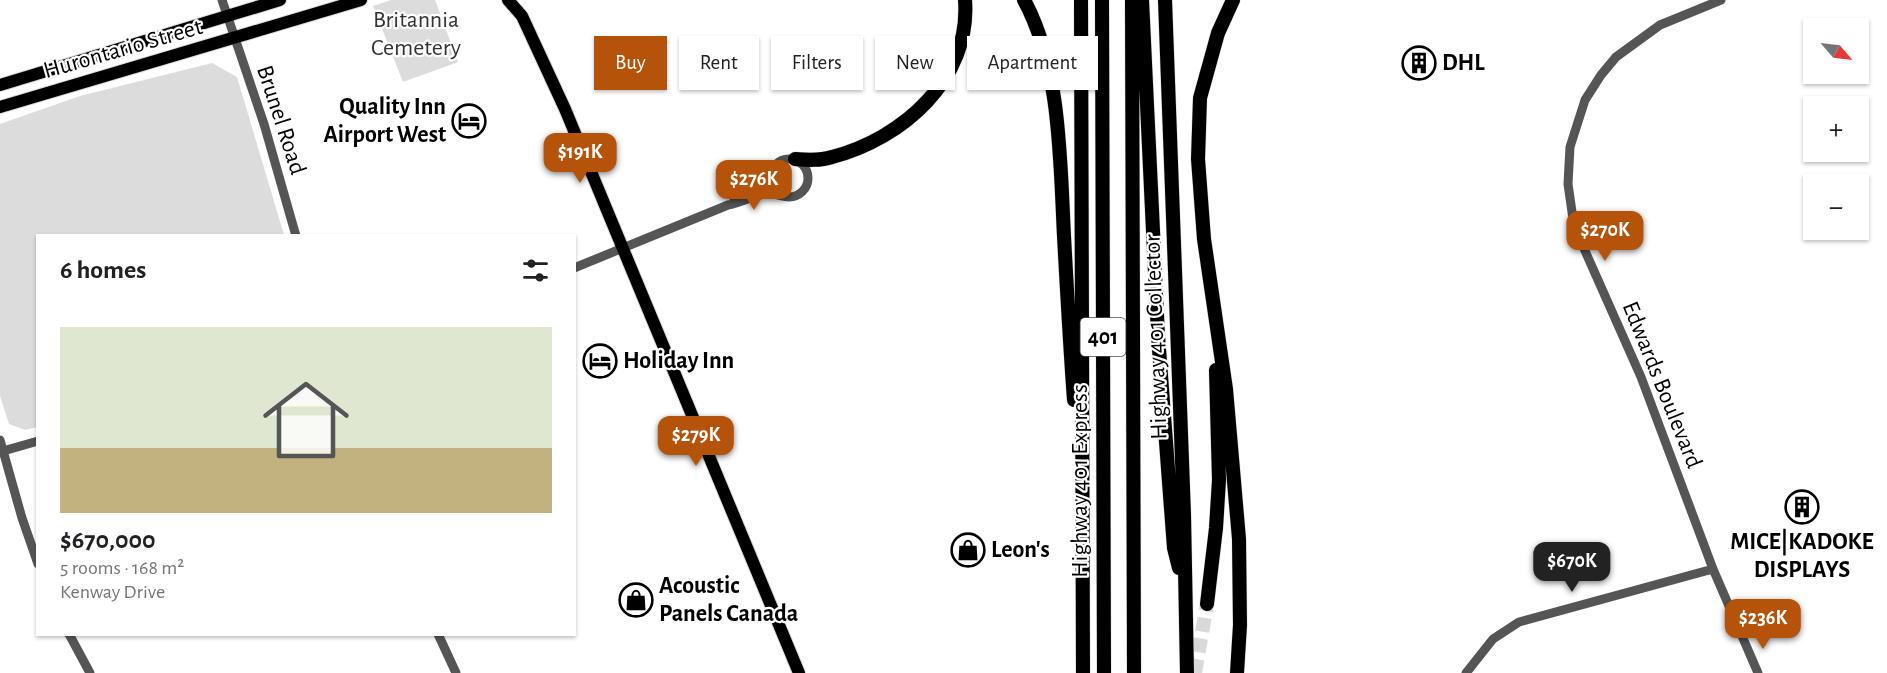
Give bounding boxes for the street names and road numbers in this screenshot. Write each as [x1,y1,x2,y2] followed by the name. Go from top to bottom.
[41,15,206,83] street label: Hurontario Street
[252,62,310,178] street label: Brunel Road
[1140,234,1172,440] street label: Highway 401 Collector
[1618,298,1706,472] street label: Edwards Boulevard
[1080,318,1126,356] road number: 401
[1068,384,1092,578] street label: Highway 401 Express

